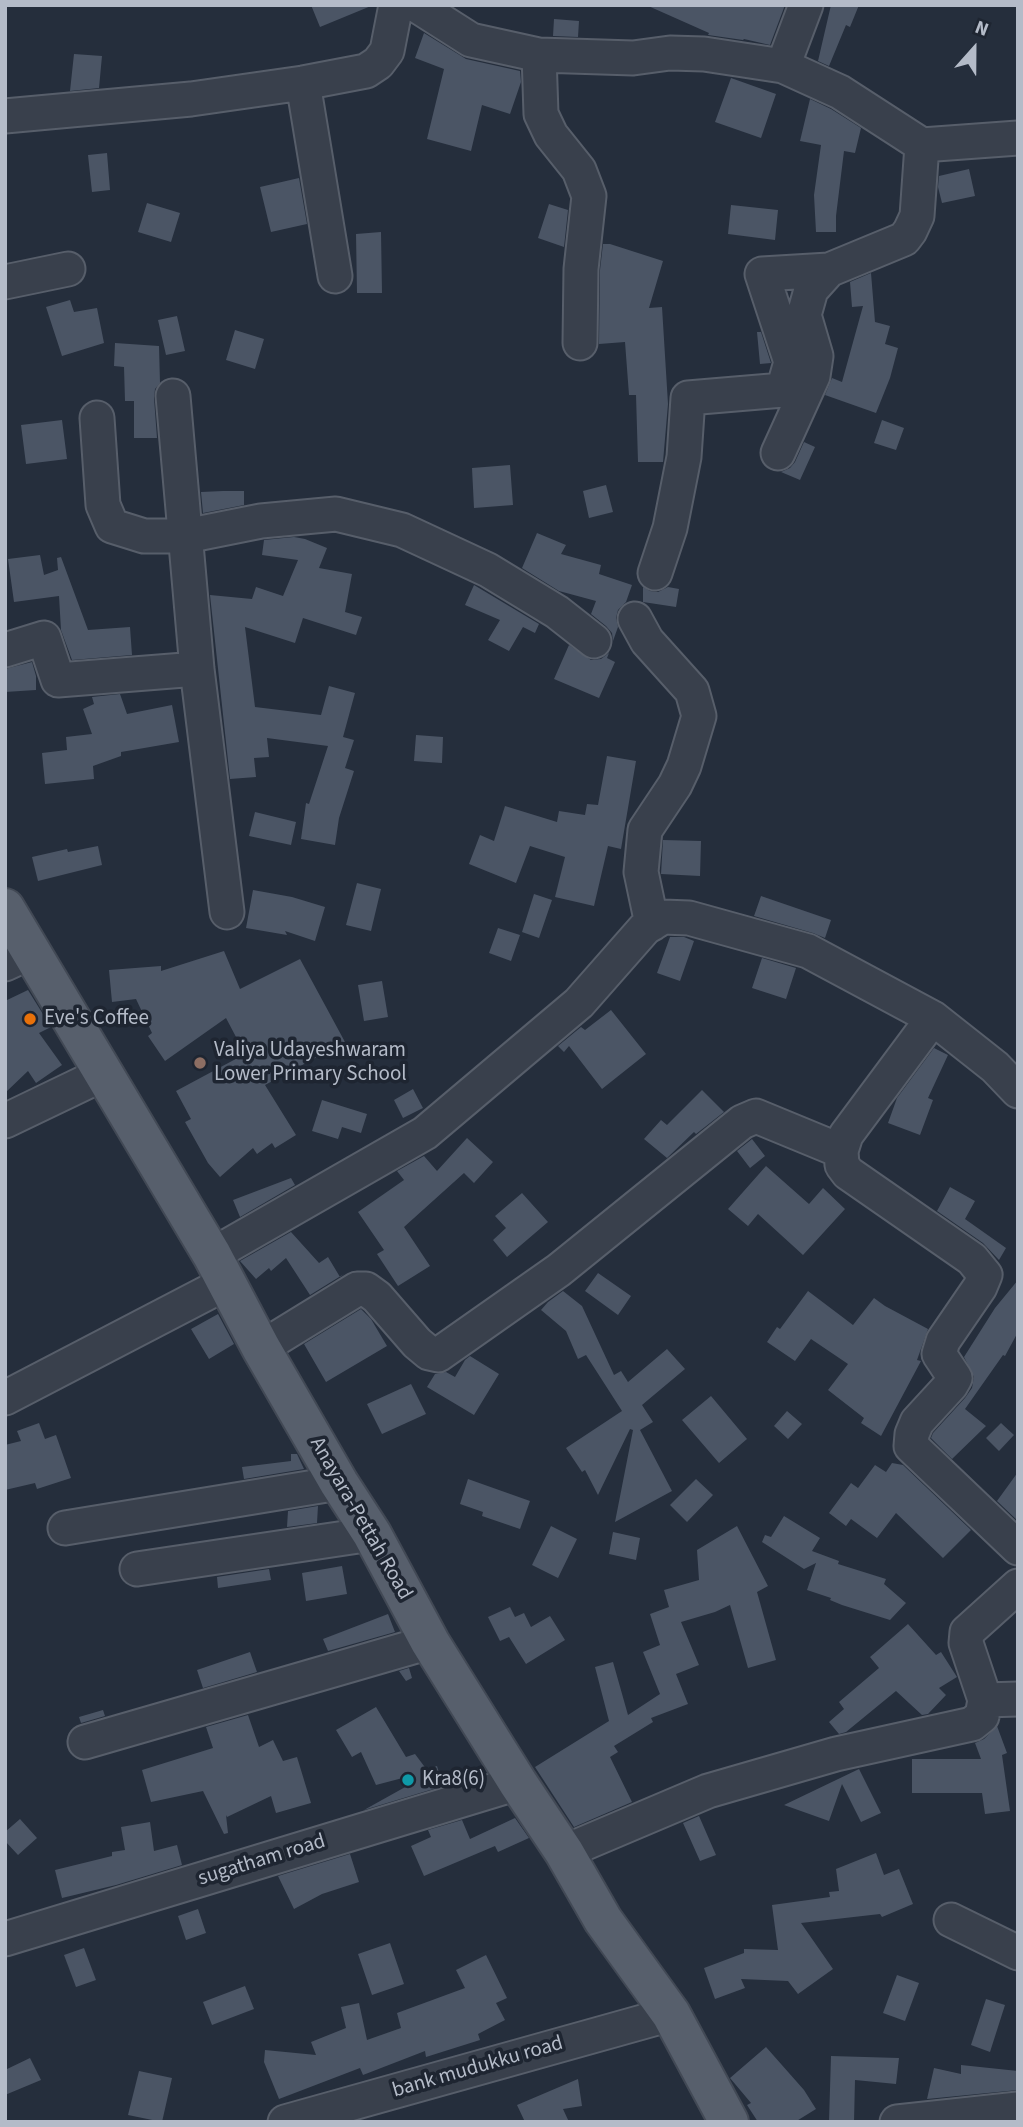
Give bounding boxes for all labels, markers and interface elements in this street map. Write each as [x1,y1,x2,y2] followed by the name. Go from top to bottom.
[939,14,1009,84] north arrow
[971,14,992,44] text: N
[44,1006,149,1032] place label: Eve's Coffee
[22,1011,38,1027] marker: Eve's Coffee
[214,1038,407,1088] place label: Valiya Udayeshwaram Lower Primary School
[192,1055,208,1071] marker: Valiya Udayeshwaram Lower Primary School
[303,1433,417,1605] street label: Anayara-Pettah Road
[422,1767,485,1793] place label: Kra8(6)
[400,1772,416,1788] marker: Kra8(6)
[195,1830,329,1892] street label: sugatham road
[390,2032,566,2104] street label: bank mudukku road

